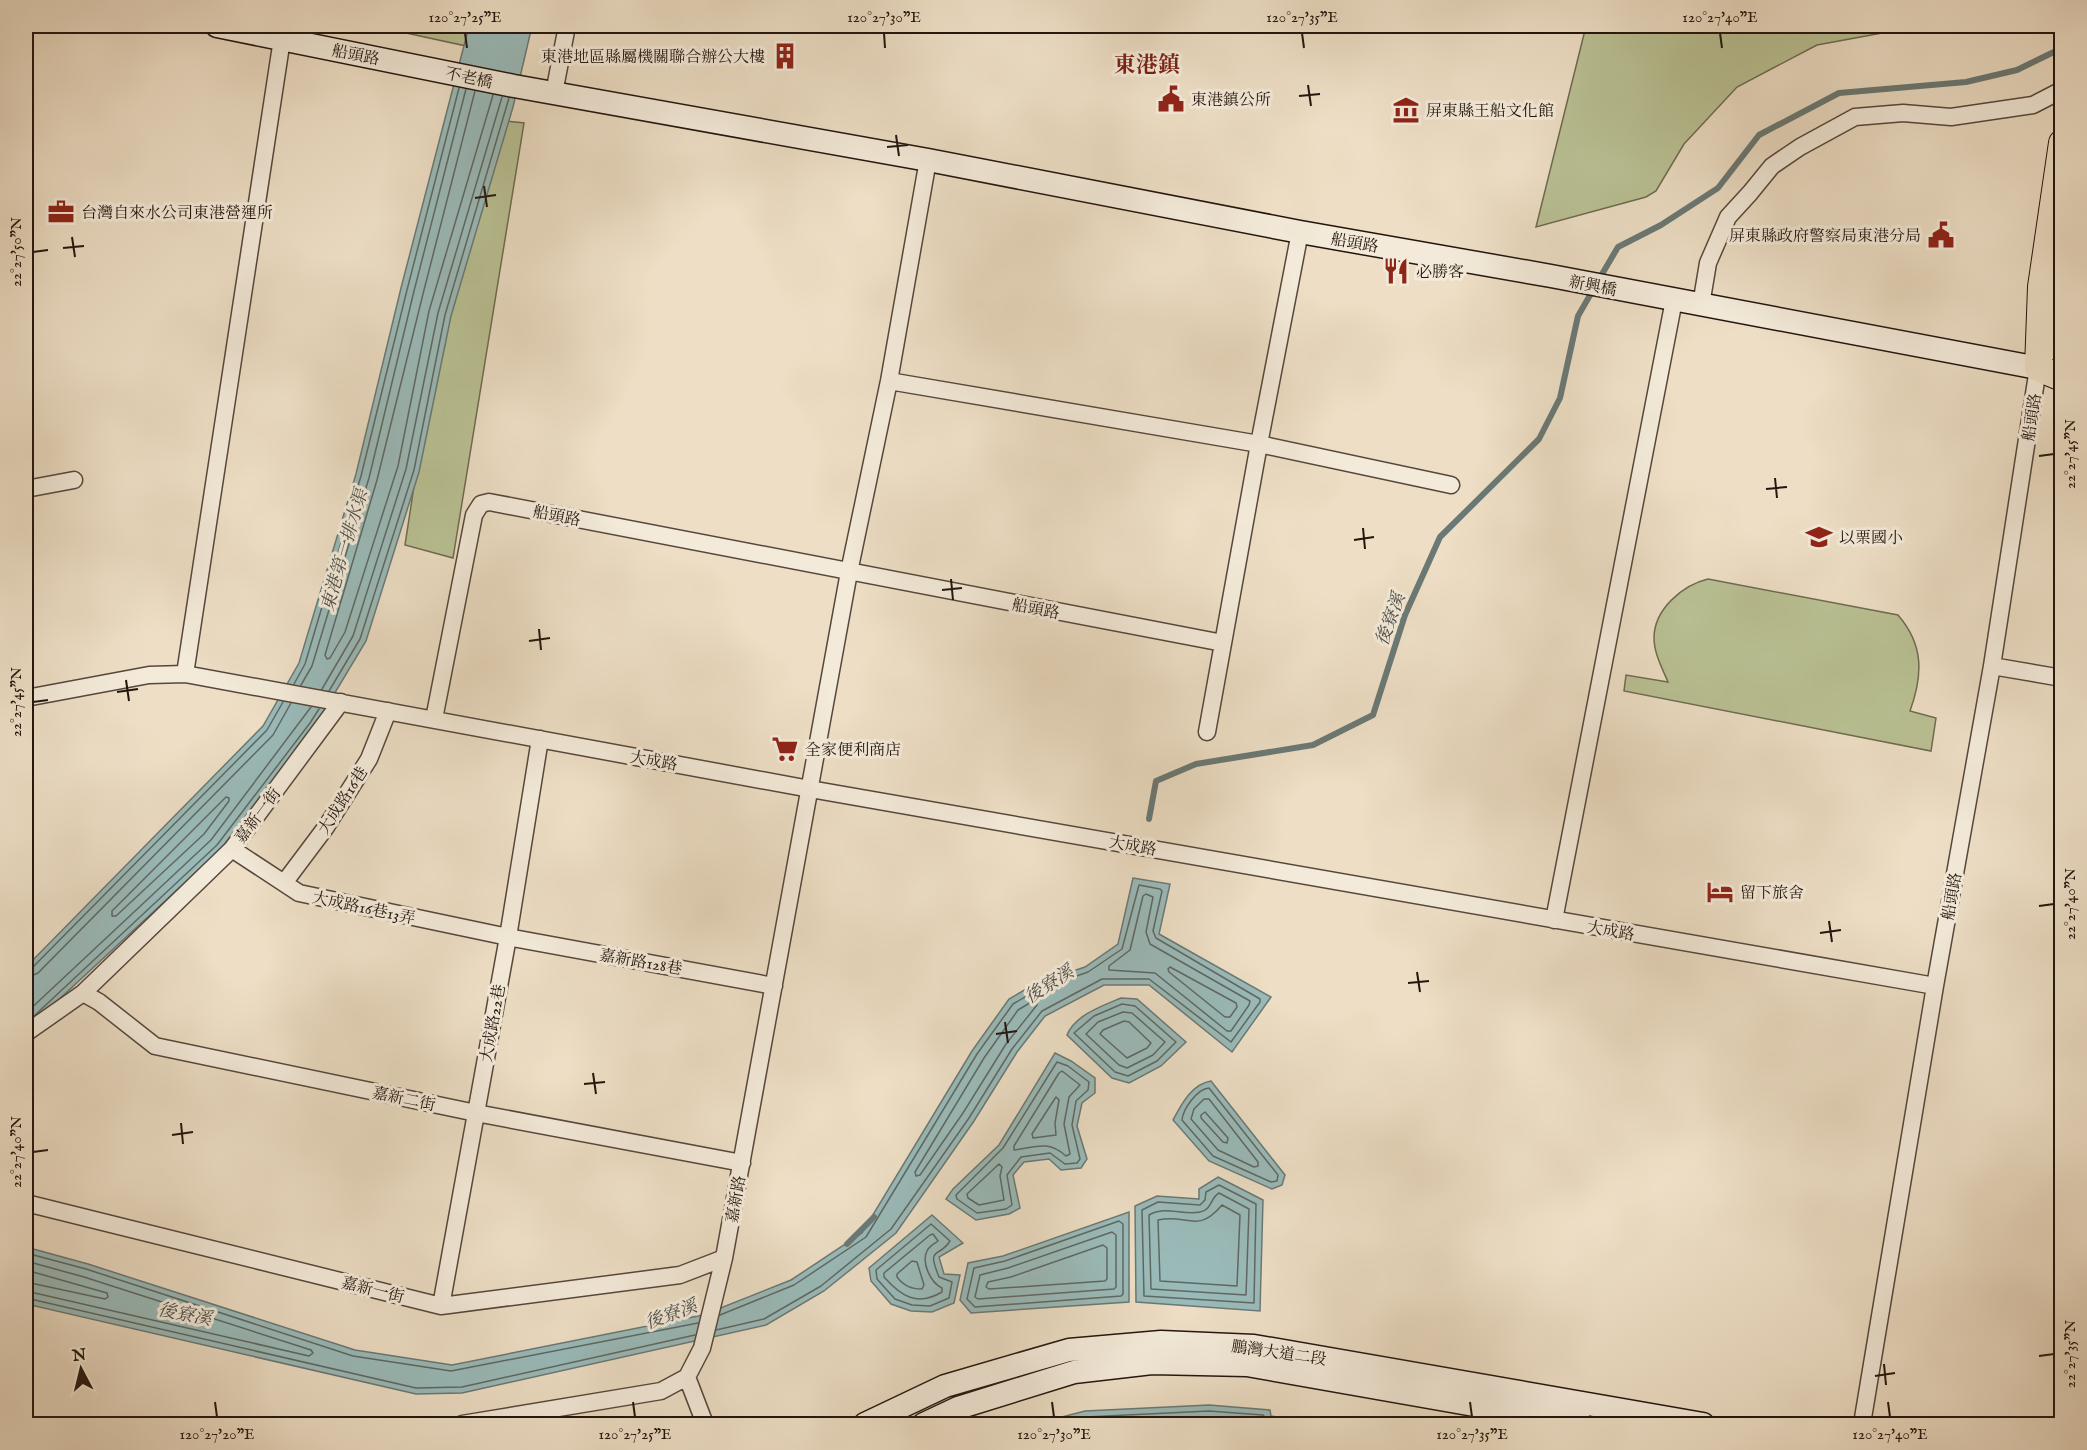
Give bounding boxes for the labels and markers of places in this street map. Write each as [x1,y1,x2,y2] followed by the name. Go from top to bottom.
[770,41,800,71] building icon: 東港地區縣屬機關聯合辦公大樓
[541,48,765,68] place label: 東港地區縣屬機關聯合辦公大樓
[1156,84,1186,114] public building icon: 東港鎮公所
[1191,91,1271,111] place label: 東港鎮公所
[1391,95,1421,125] museum icon: 屏東縣王船文化館
[1426,102,1554,122] place label: 屏東縣王船文化館
[46,197,76,227] office icon: 台灣自來水公司東港營運所
[81,204,273,224] place label: 台灣自來水公司東港營運所
[1926,220,1956,250] public building icon: 屏東縣政府警察局東港分局
[1729,227,1921,247] place label: 屏東縣政府警察局東港分局
[1381,256,1411,286] restaurant icon: 必勝客
[1416,263,1464,283] place label: 必勝客
[1804,522,1834,552] school or university icon: 以栗國小
[1839,529,1903,549] place label: 以栗國小
[770,734,800,764] supermarket icon: 全家便利商店
[805,741,901,761] place label: 全家便利商店
[1705,877,1735,907] hotel icon: 留下旅舍
[1740,884,1804,904] place label: 留下旅舍

